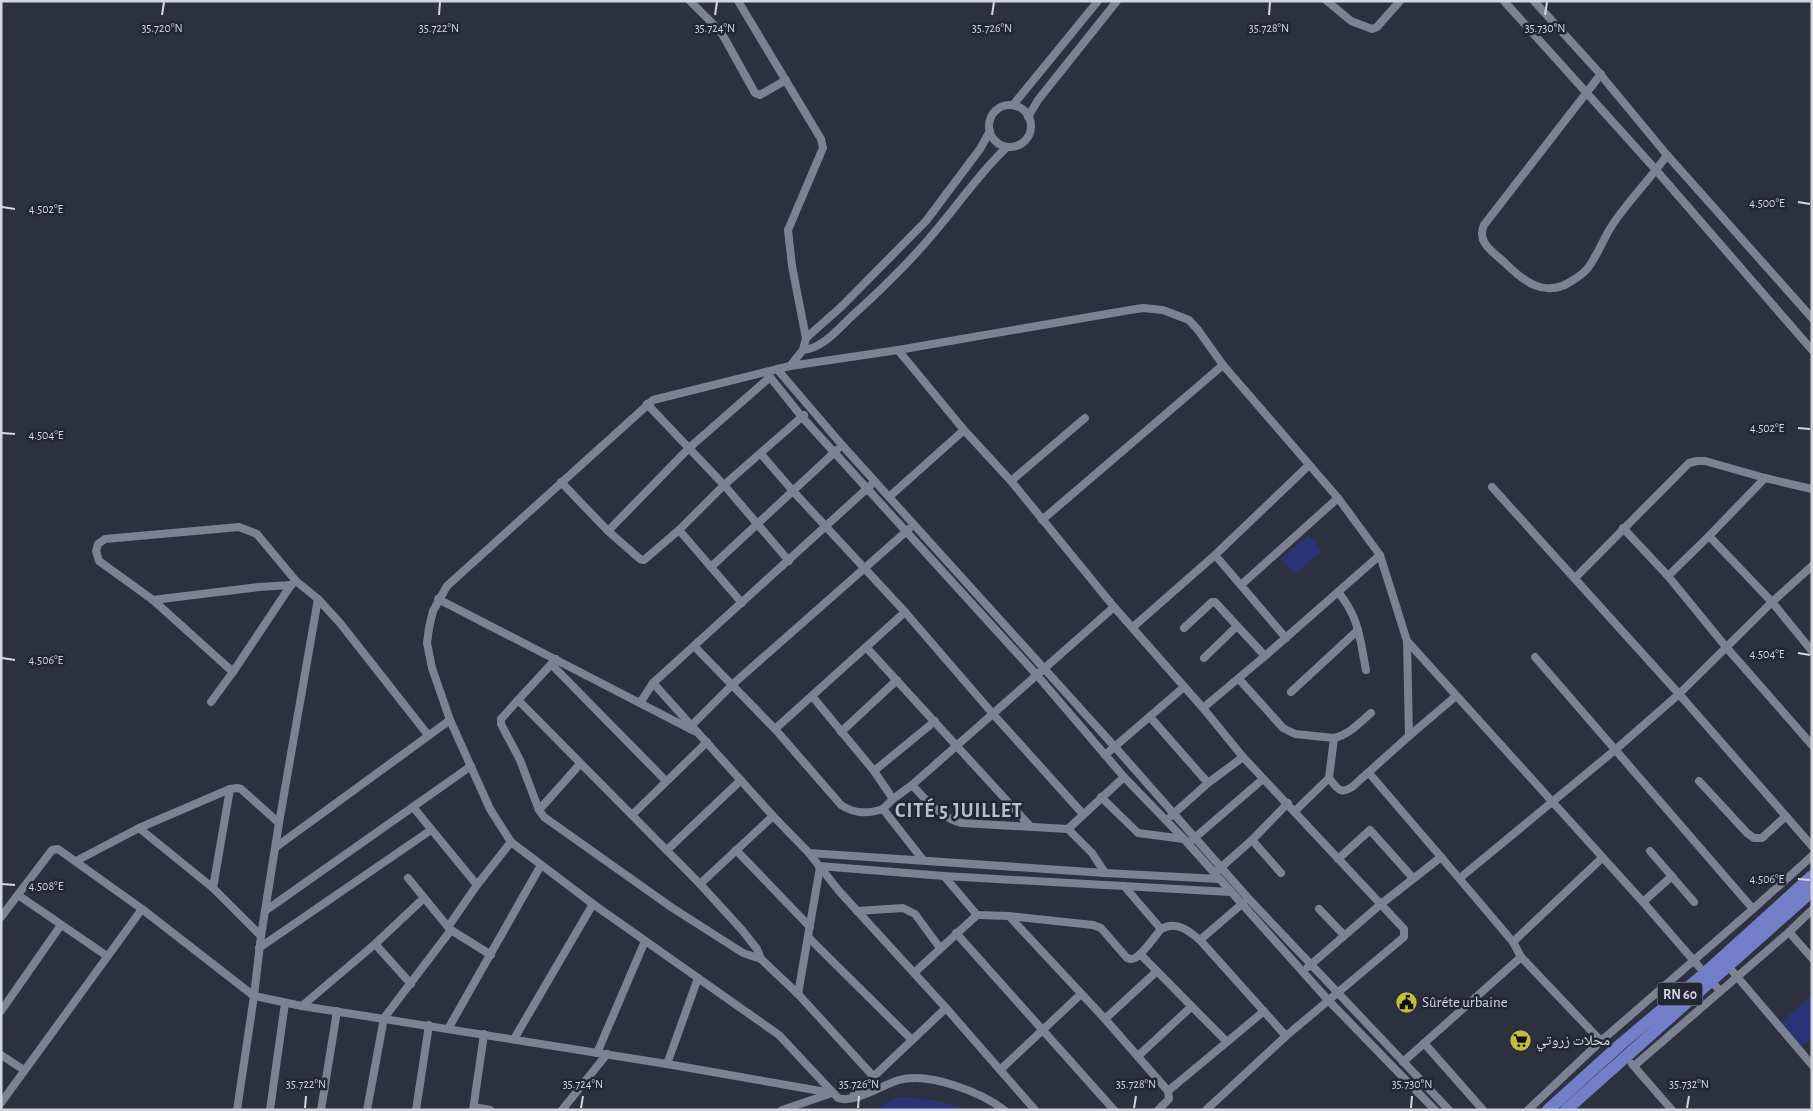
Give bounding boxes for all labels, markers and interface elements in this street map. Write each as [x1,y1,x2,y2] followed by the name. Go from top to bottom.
[141,22,183,34] text: 35.720°N
[419,22,459,34] text: 35.722°N
[695,22,735,34] text: 35.724°N
[972,22,1012,34] text: 35.726°N
[1249,22,1289,34] text: 35.728°N
[1525,22,1565,34] text: 35.730°N
[1749,197,1785,209] text: 4.500°E
[29,203,64,215] text: 4.502°E
[1750,422,1785,434] text: 4.502°E
[29,429,64,441] text: 4.504°E
[1750,648,1785,660] text: 4.504°E
[29,654,64,666] text: 4.506°E
[895,797,1023,821] district label: CITÉ 5 JUILLET
[1750,873,1785,885] text: 4.506°E
[29,880,64,892] text: 4.508°E
[1658,982,1702,1006] road number: RN 60
[1394,990,1418,1014] public building icon: Sûréte urbaine
[1422,995,1508,1010] place label: Sûréte urbaine
[1508,1028,1532,1052] supermarket icon: محلات زروتي
[1536,1033,1610,1052] place label: محلات زروتي
[286,1078,326,1090] text: 35.722°N
[563,1078,603,1090] text: 35.724°N
[839,1078,879,1090] text: 35.726°N
[1116,1078,1156,1090] text: 35.728°N
[1392,1078,1432,1090] text: 35.730°N
[1669,1078,1709,1090] text: 35.732°N

